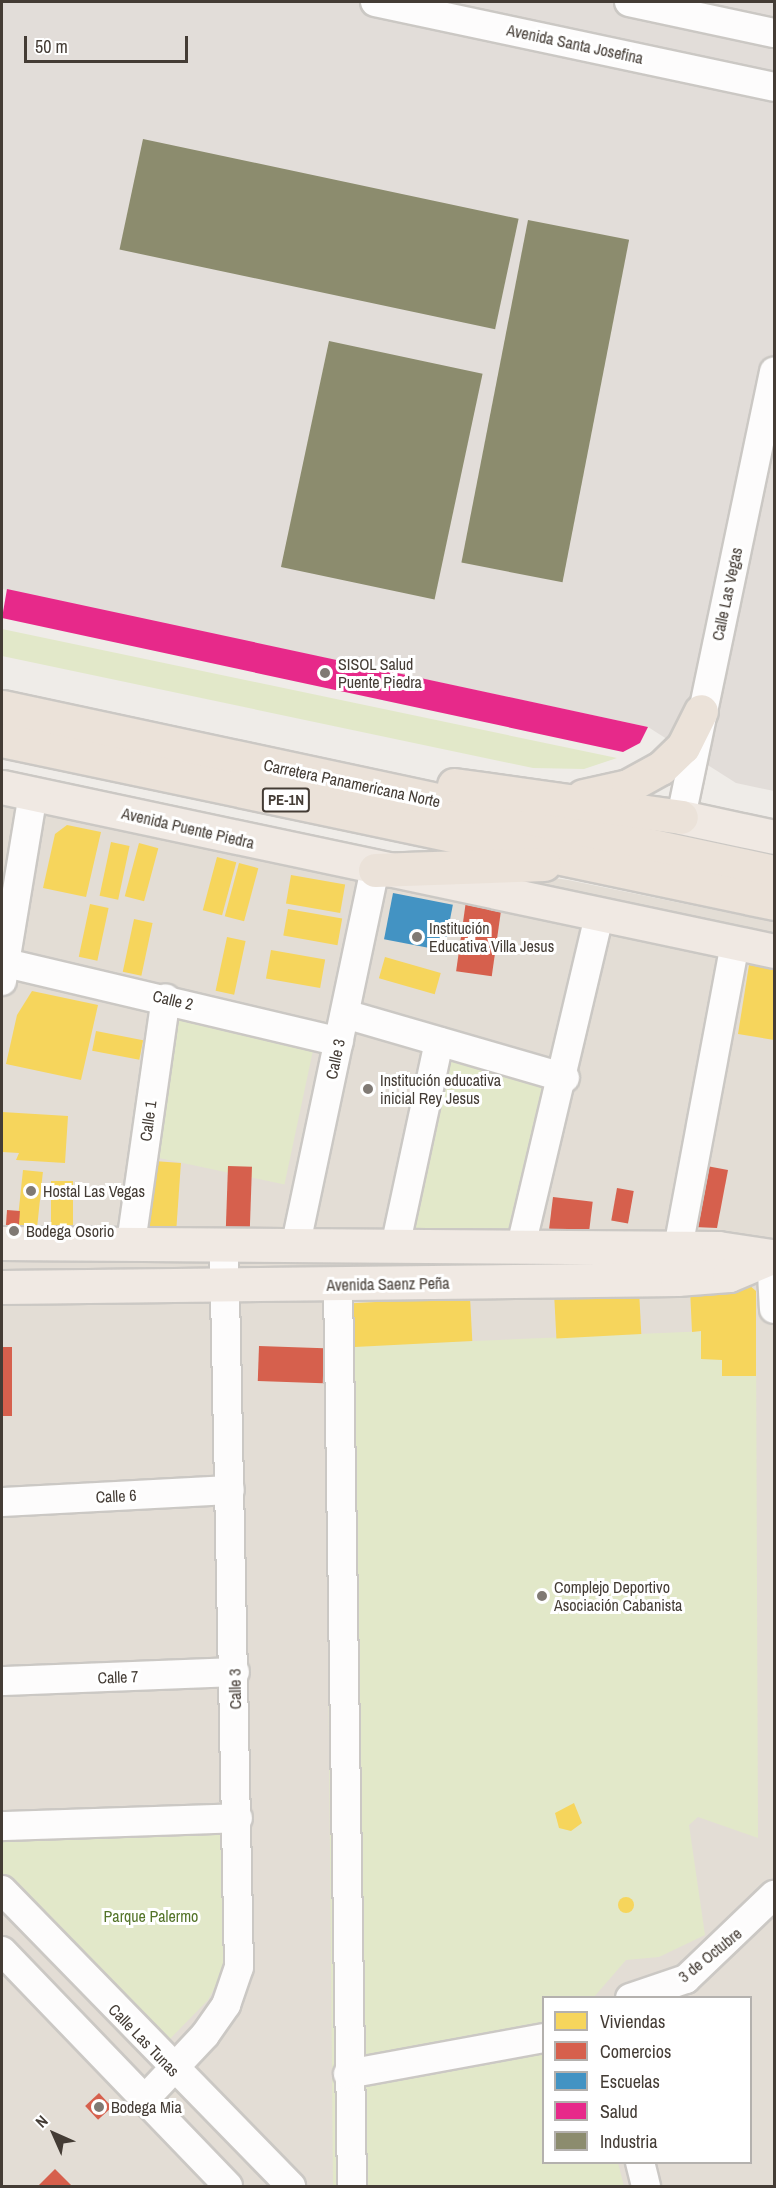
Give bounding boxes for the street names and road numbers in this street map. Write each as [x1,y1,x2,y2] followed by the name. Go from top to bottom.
[505,20,645,68] street label: Avenida Santa Josefina
[708,546,746,642] street label: Calle Las Vegas
[262,755,442,811] street label: Carretera Panamericana Norte
[260,788,312,812] road number: PE-1N
[120,803,256,853] street label: Avenida Puente Piedra
[151,986,195,1014] street label: Calle 2
[321,1037,349,1081] street label: Calle 3
[136,1099,160,1143] street label: Calle 1
[326,1273,450,1295] street label: Avenida Saenz Peña
[95,1485,137,1507] street label: Calle 6
[97,1667,139,1687] street label: Calle 7
[225,1668,245,1710] street label: Calle 3
[674,1924,746,1986] street label: 3 de Octubre
[105,2000,183,2080] street label: Calle Las Tunas

